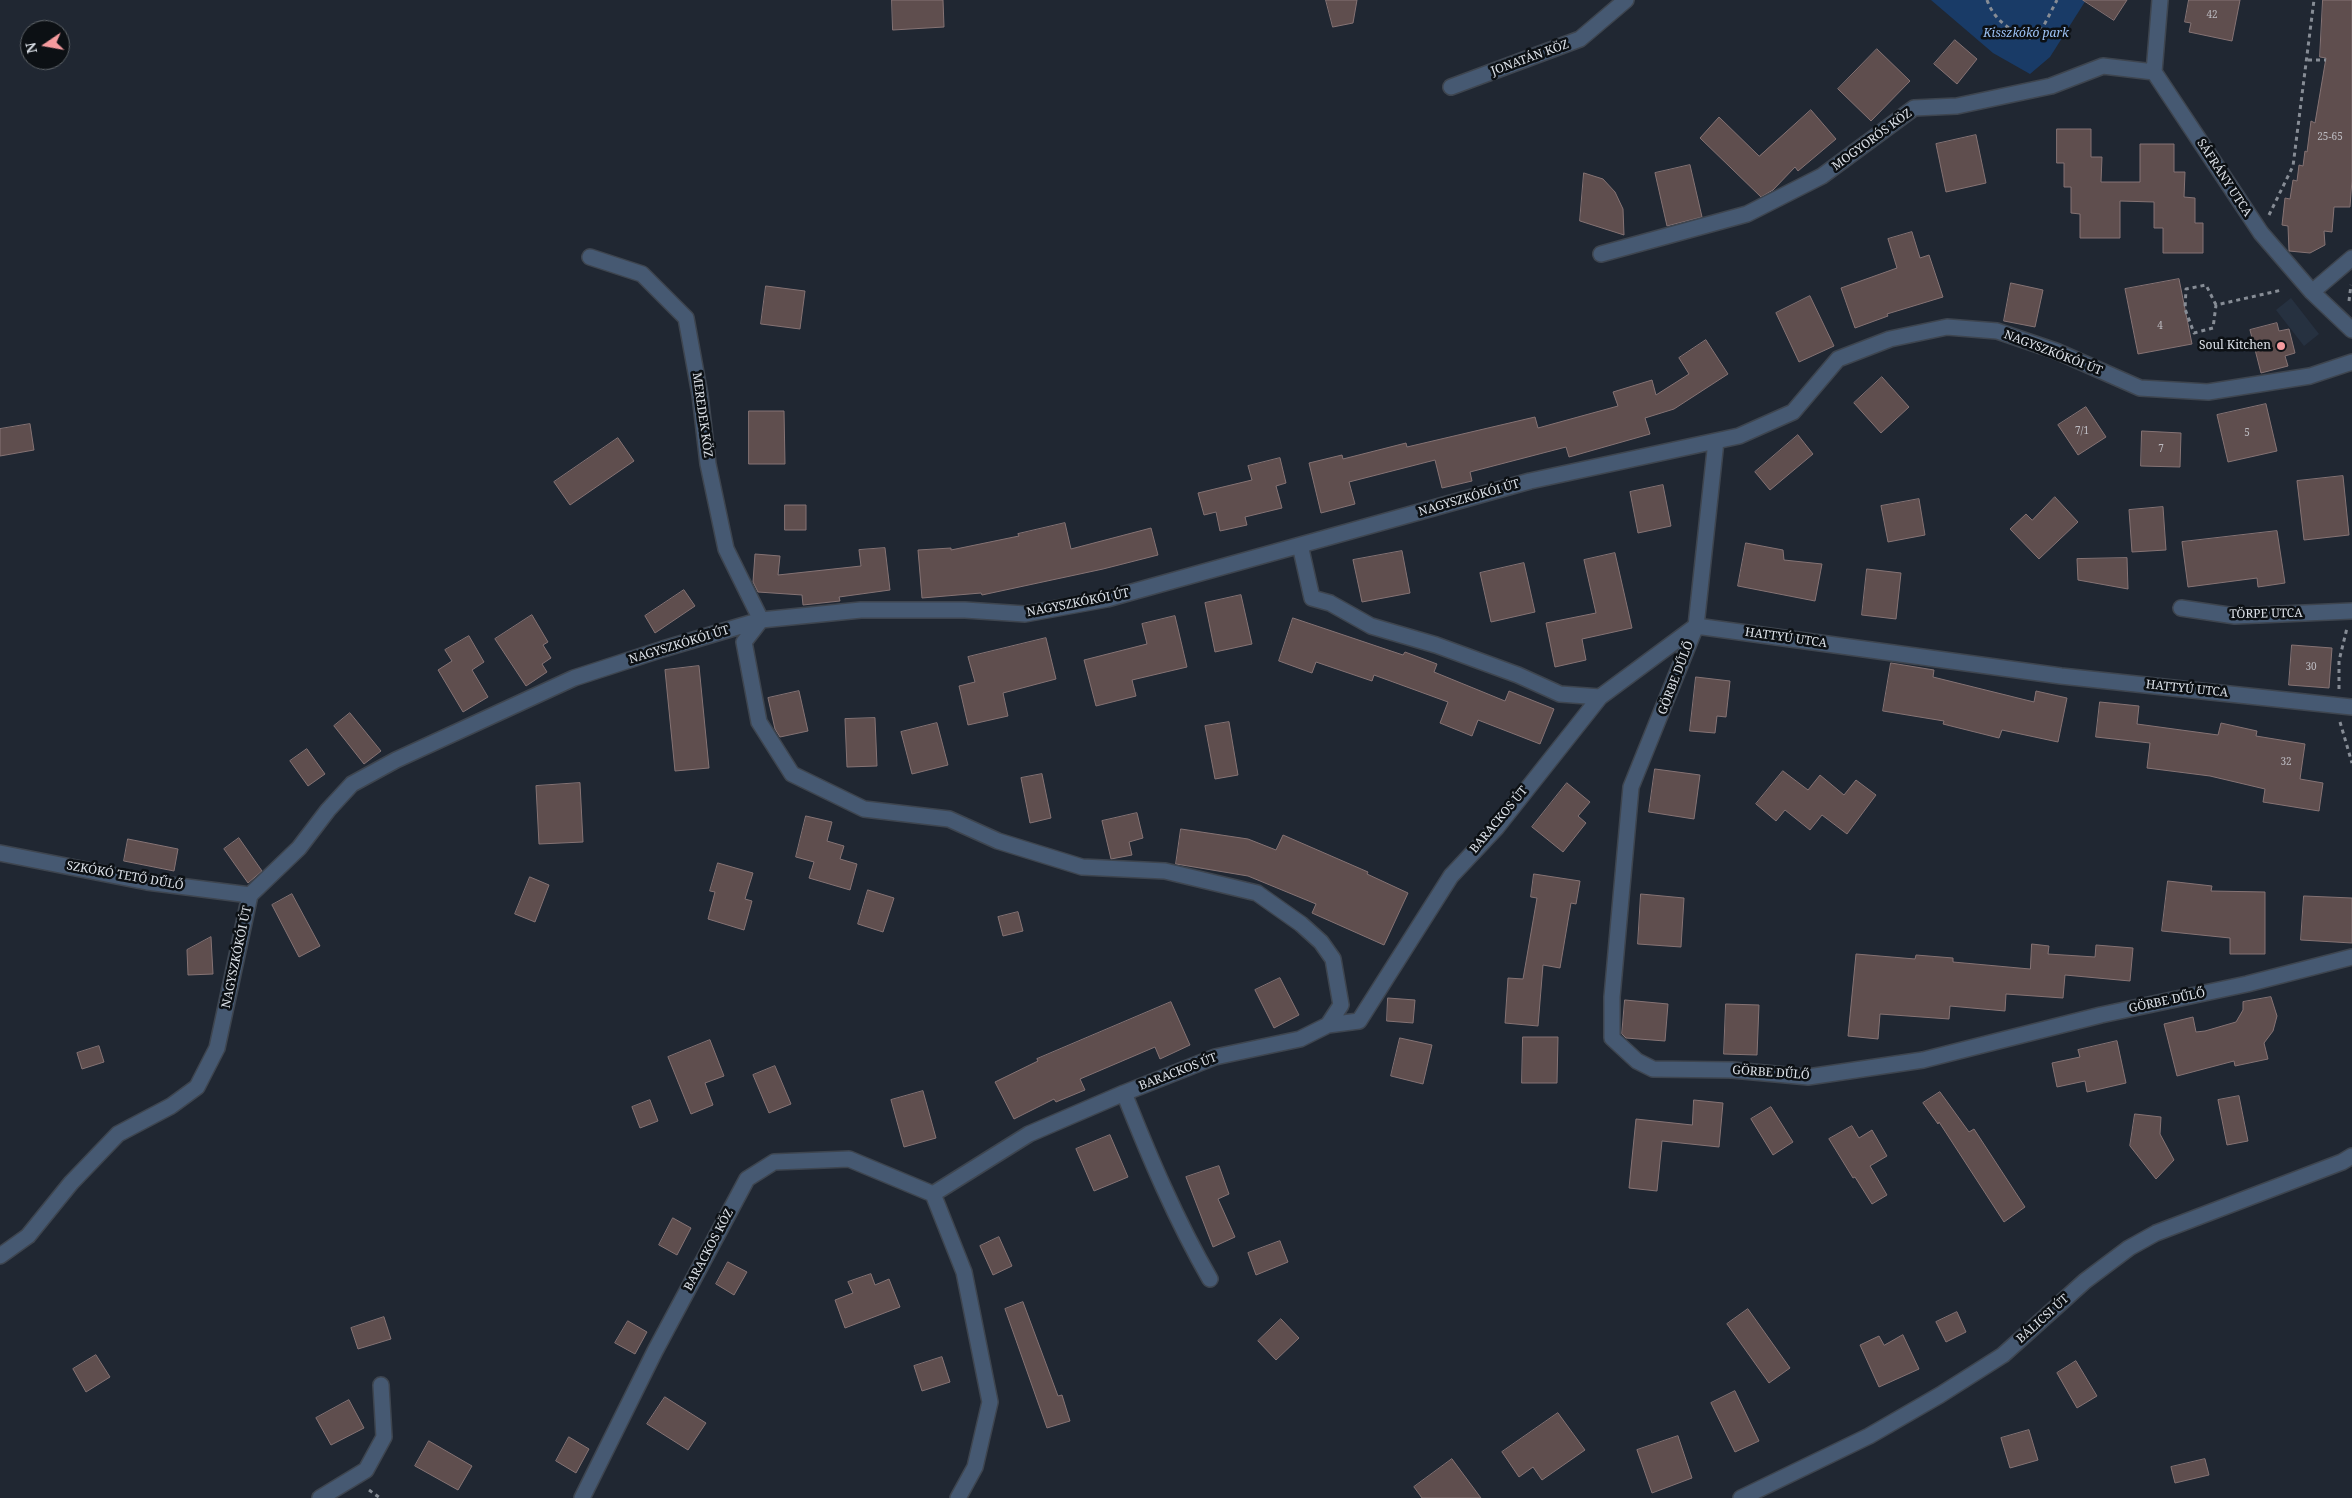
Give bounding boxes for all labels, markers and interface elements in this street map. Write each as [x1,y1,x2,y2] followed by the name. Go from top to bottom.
[2206,9,2218,21] house number: 42
[20,20,70,70] north arrow
[1983,27,2069,41] park label: Kisszkókó park
[1489,37,1571,79] street label: JONATÁN KÖZ
[20,41,41,55] text: N
[1829,106,1915,174] street label: MOGYORÓS KÖZ
[2317,131,2343,143] house number: 25-65
[2194,137,2254,219] street label: SÁFRÁNY UTCA
[2157,320,2163,332] house number: 4
[2002,328,2104,378] street label: NAGYSZKÓKÓI ÚT
[2199,339,2271,353] place label: Soul Kitchen
[2275,340,2287,352] marker: Soul Kitchen
[689,371,715,459] street label: MEREDEK KÖZ
[2075,425,2089,437] house number: 7/1
[2244,427,2250,439] house number: 5
[2158,443,2164,455] house number: 7
[1417,477,1521,519] street label: NAGYSZKÓKÓI ÚT
[1025,586,1131,620] street label: NAGYSZKÓKÓI ÚT
[2229,606,2303,622] street label: TÖRPE UTCA
[627,623,731,667] street label: NAGYSZKÓKÓI ÚT
[1744,625,1828,651] street label: HATTYÚ UTCA
[1655,639,1697,717] street label: GÖRBE DŰLŐ
[2305,661,2317,673] house number: 30
[2145,678,2229,700] street label: HATTYÚ UTCA
[2280,756,2292,768] house number: 32
[1467,784,1531,856] street label: BARACKOS ÚT
[65,859,185,893] street label: SZKÓKÓ TETŐ DŰLŐ
[219,905,255,1009] street label: NAGYSZKÓKÓI ÚT
[2128,986,2206,1016] street label: GÖRBE DŰLŐ
[1137,1051,1219,1093] street label: BARACKOS ÚT
[1732,1063,1810,1083] street label: GÖRBE DŰLŐ
[681,1207,737,1293] street label: BARACKOS KÖZ
[2014,1292,2072,1346] street label: BÁLICSI ÚT

